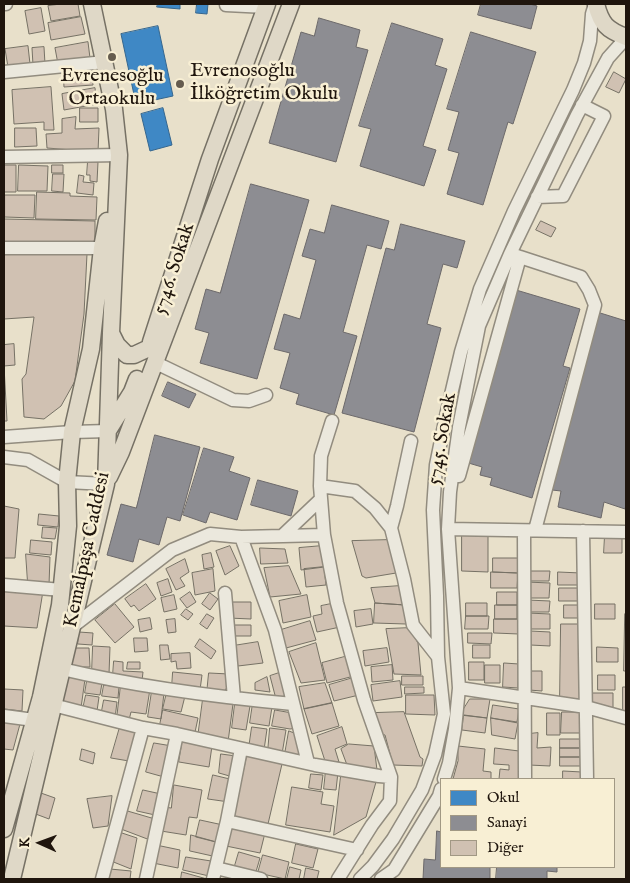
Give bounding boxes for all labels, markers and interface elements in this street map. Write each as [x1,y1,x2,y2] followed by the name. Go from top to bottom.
[106,51,118,63] marker: Evrenesoğlu Ortaokulu
[190,60,338,107] place label: Evrenosoğlu İlköğretim Okulu
[60,65,164,112] place label: Evrenesoğlu Ortaokulu
[174,78,186,90] marker: Evrenosoğlu İlköğretim Okulu
[149,220,201,318] street label: 5746. Sokak
[423,391,463,487] street label: 5745. Sokak
[60,470,116,630] street label: Kemalpaşa Caddesi
[440,778,615,868] legend
[487,788,519,807] text: Okul
[487,813,527,832] text: Sanayi
[15,818,65,868] north arrow
[16,837,34,848] text: K
[487,838,524,857] text: Diğer

